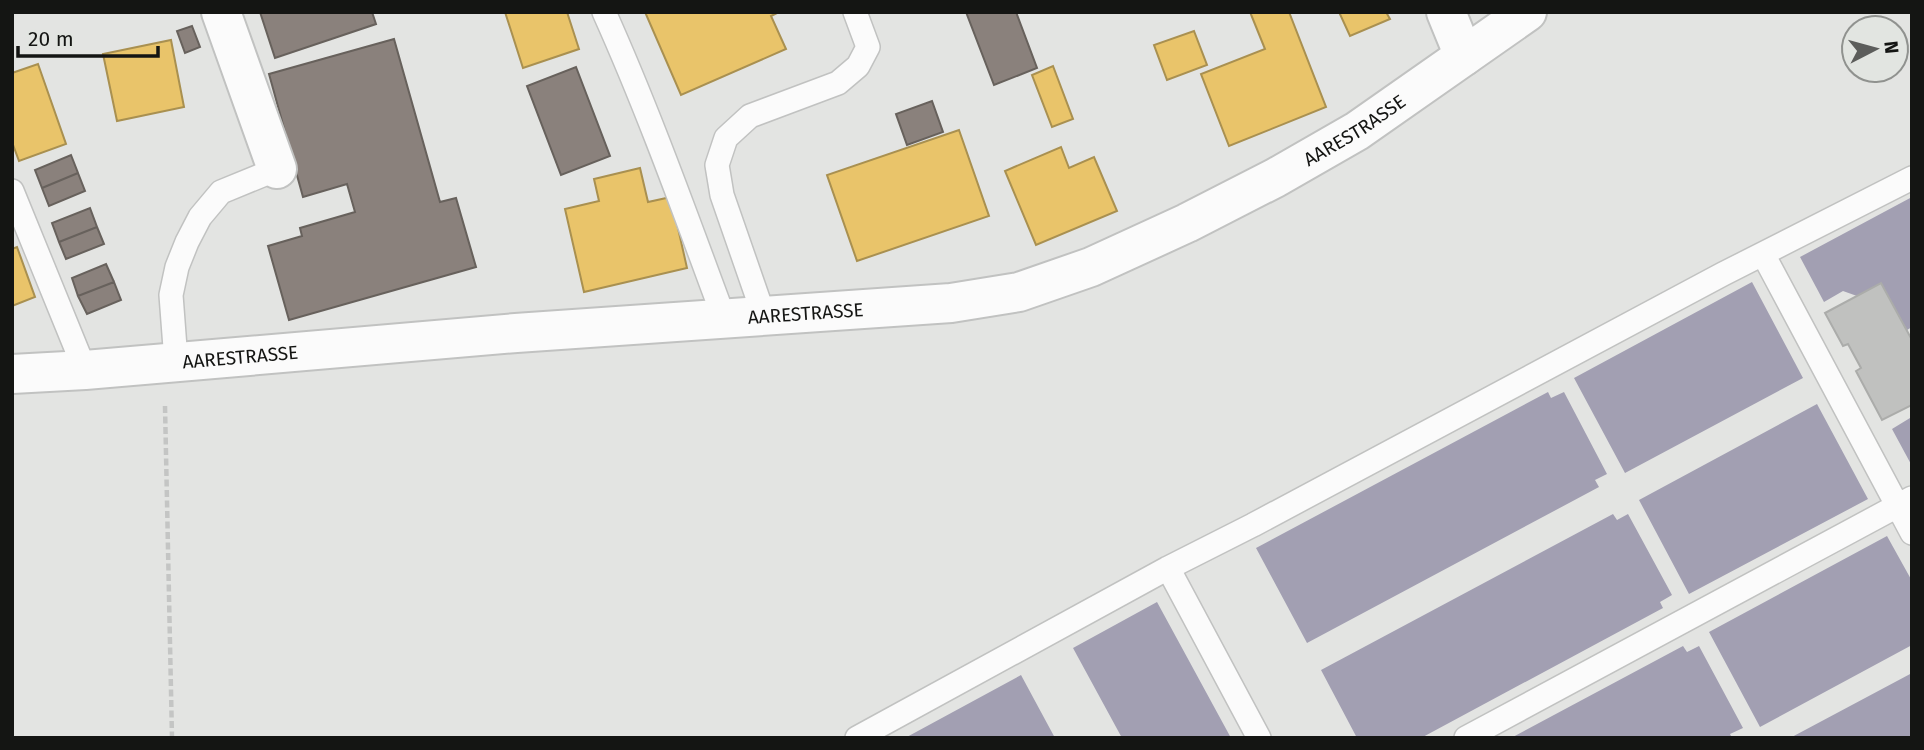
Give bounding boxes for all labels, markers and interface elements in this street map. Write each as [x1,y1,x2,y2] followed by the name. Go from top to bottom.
[18,14,158,58] scale bar
[1840,14,1910,84] north arrow
[28,26,74,52] text: 20 m
[1879,40,1904,55] text: N
[1299,89,1410,171] street label: AARESTRASSE
[747,298,864,328] street label: AARESTRASSE
[182,340,299,373] street label: AARESTRASSE

